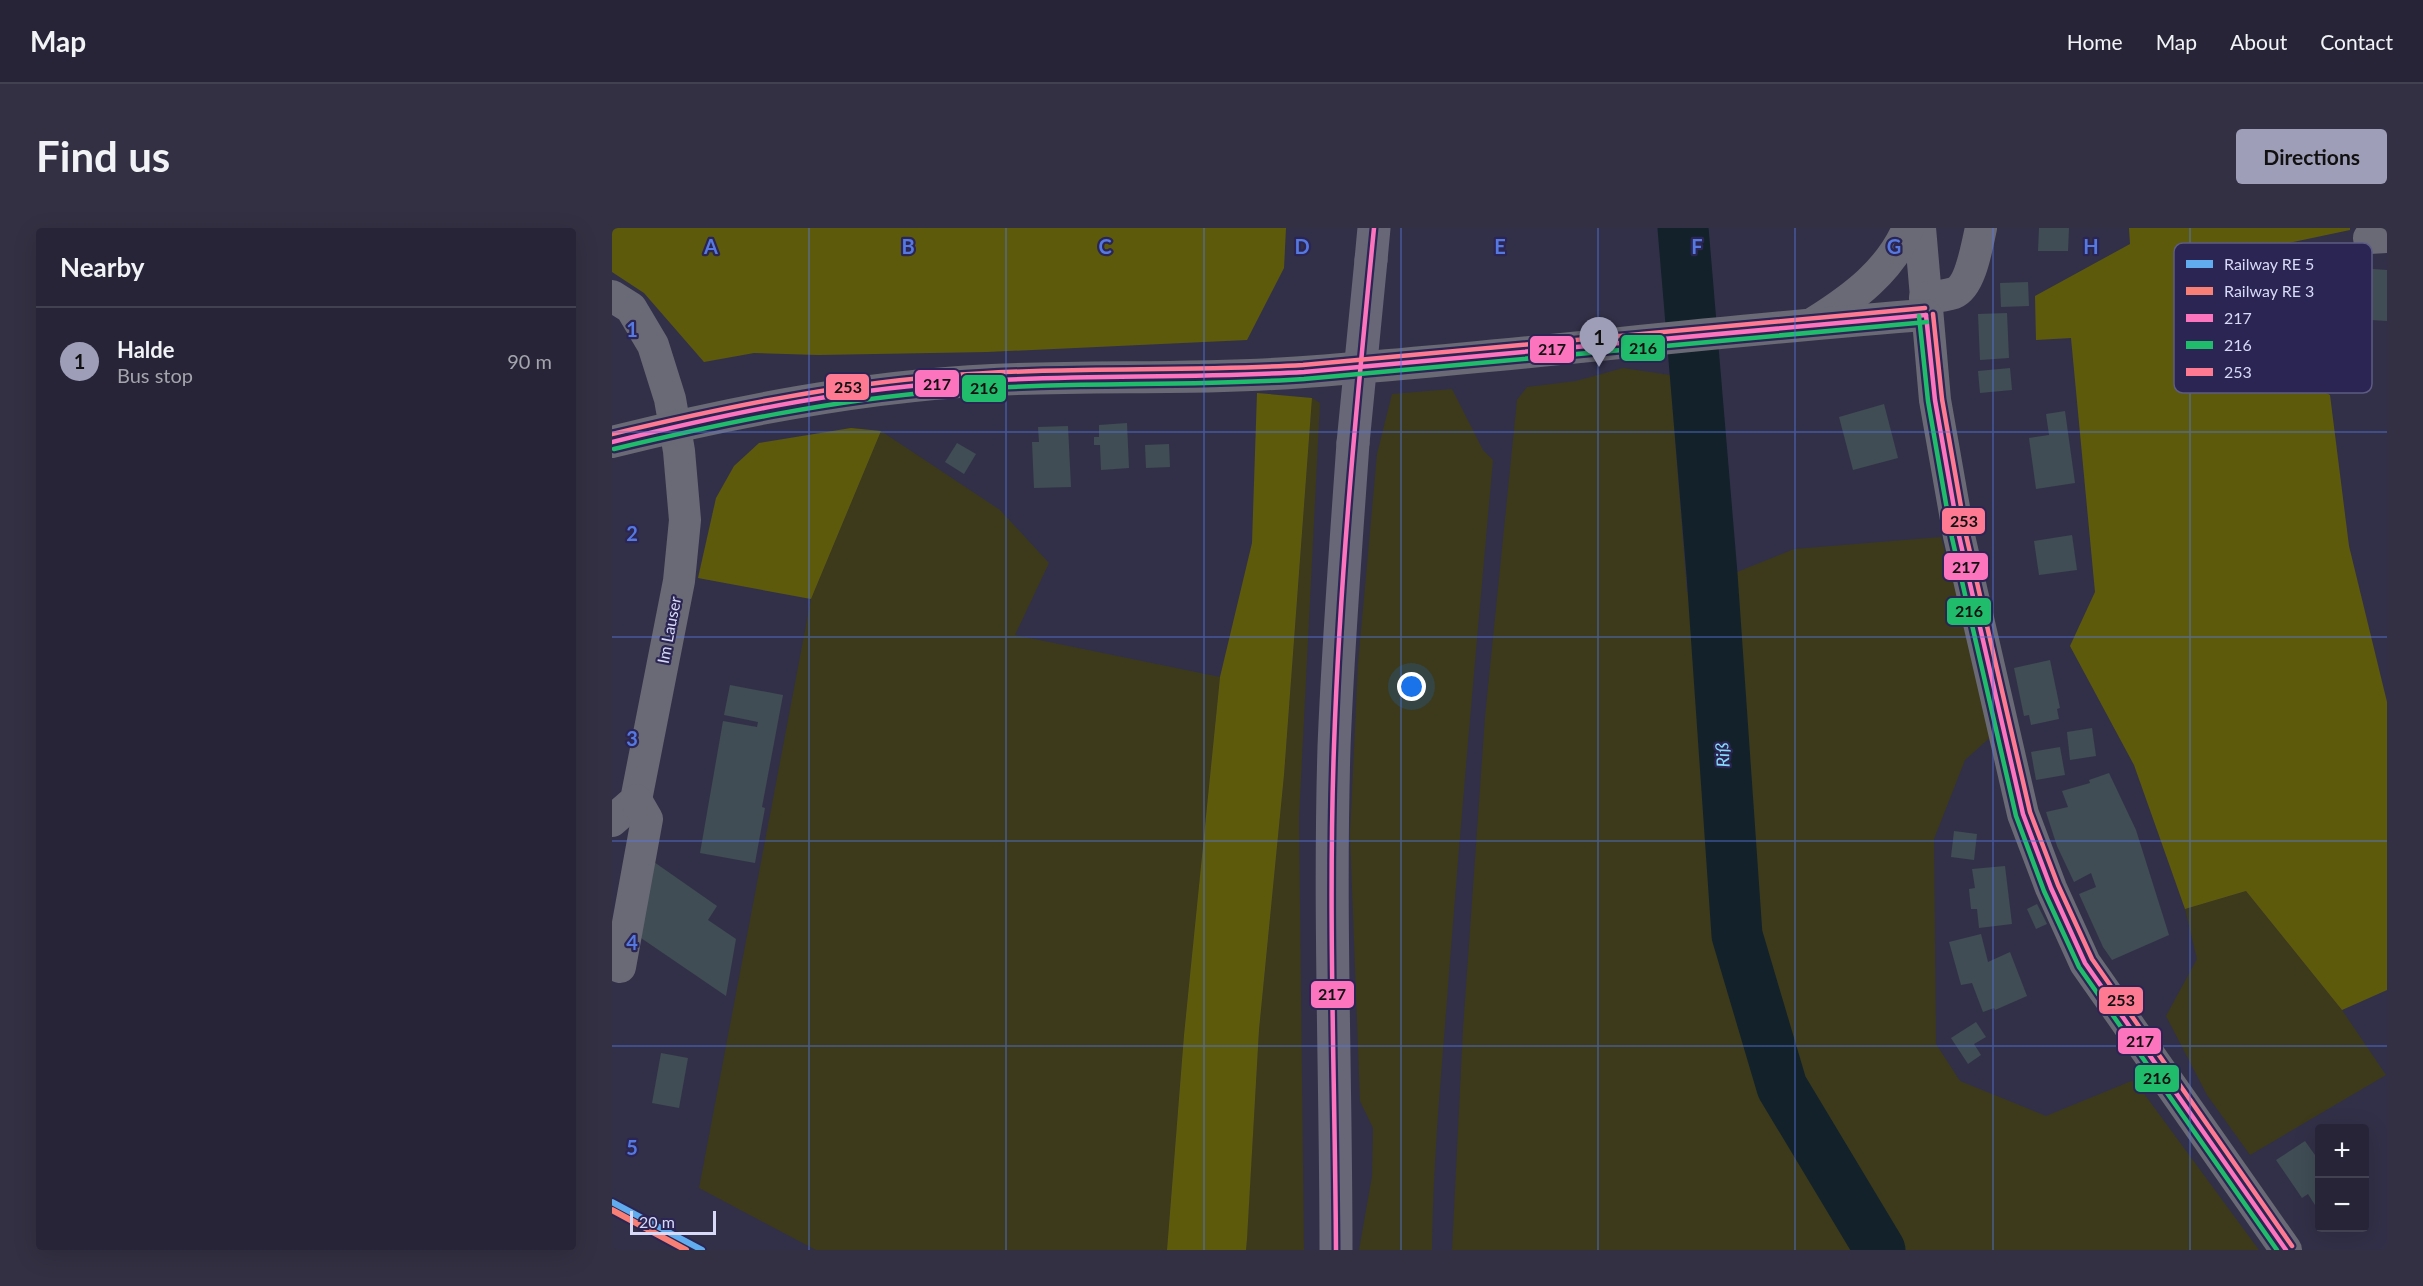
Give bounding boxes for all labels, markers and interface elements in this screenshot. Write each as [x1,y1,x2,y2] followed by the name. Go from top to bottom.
[30,24,86,58] text: Map
[2067,29,2123,54] text: Home
[2156,29,2197,54] text: Map
[2230,29,2287,54] text: About
[2320,29,2393,54] text: Contact
[2236,129,2387,184] button: Directions
[36,131,170,181] text: Find us
[703,234,718,258] text: A
[901,234,915,258] text: B
[1098,234,1112,258] text: C
[1294,234,1310,258] text: D
[1494,234,1506,258] text: E
[1691,234,1703,258] text: F
[1887,234,1901,258] text: G
[2083,234,2099,258] text: H
[2174,243,2372,393] legend
[60,251,145,283] text: Nearby
[2224,254,2314,273] text: Railway RE 5
[2224,281,2314,300] text: Railway RE 3
[2224,308,2252,327] text: 217
[626,317,638,341] text: 1
[1580,318,1618,367] pin: 1
[1620,334,1666,362] line badge: 216
[1529,335,1575,364] line badge: 217
[2224,335,2252,354] text: 216
[117,336,175,363] text: Halde
[1629,338,1657,357] text: 216
[1538,339,1566,358] text: 217
[74,349,85,373] text: 1
[507,349,552,373] text: 90 m
[2224,362,2252,381] text: 253
[117,363,193,387] text: Bus stop
[914,369,960,398] line badge: 217
[825,373,870,401] line badge: 253
[923,374,951,393] text: 217
[961,374,1007,403] line badge: 216
[834,377,862,396] text: 253
[970,378,998,397] text: 216
[1941,507,1986,535] line badge: 253
[1950,511,1978,530] text: 253
[626,521,638,545] text: 2
[1943,552,1989,581] line badge: 217
[1952,557,1980,576] text: 217
[653,595,684,665] street label: Im Lauser
[1946,597,1992,626] line badge: 216
[1955,601,1983,620] text: 216
[1397,672,1426,701] your location
[626,726,638,750] text: 3
[1710,742,1734,768] water label: Riß
[626,930,638,954] text: 4
[1310,980,1355,1009] line badge: 217
[1318,984,1346,1003] text: 217
[2098,986,2144,1015] line badge: 253
[2107,990,2135,1009] text: 253
[2117,1027,2162,1055] line badge: 217
[2126,1031,2154,1050] text: 217
[2134,1064,2180,1093] line badge: 216
[2143,1068,2171,1087] text: 216
[2315,1124,2369,1232] map controls
[2315,1124,2369,1178] button: +
[626,1135,638,1159] text: 5
[2315,1178,2369,1232] button: −
[630,1208,716,1236] scale bar
[639,1212,675,1231] text: 20 m

